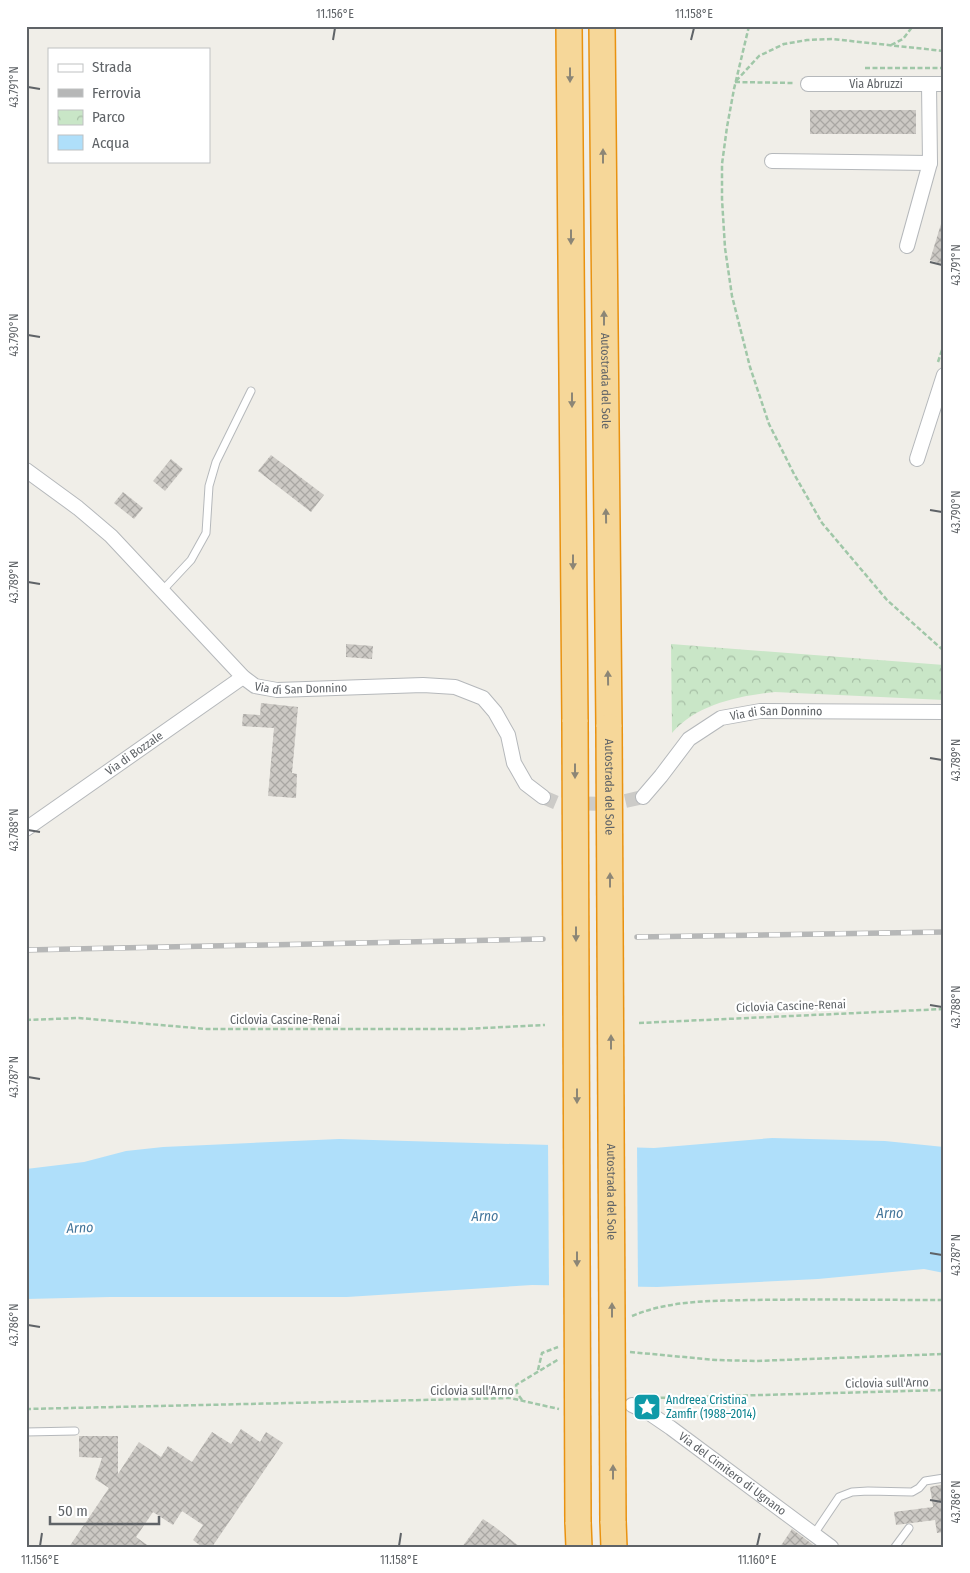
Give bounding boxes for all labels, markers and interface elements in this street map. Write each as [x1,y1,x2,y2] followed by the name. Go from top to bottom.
[316,7,354,21] text: 11.156°E
[675,7,713,21] text: 11.158°E
[48,48,210,162] legend
[92,58,132,76] text: Strada
[7,66,21,108] text: 43.791°N
[566,67,574,83] one-way arrow
[849,77,903,91] street label: Via Abruzzi
[92,84,141,102] text: Ferrovia
[92,108,125,126] text: Parco
[92,134,129,152] text: Acqua
[599,147,607,163] one-way arrow
[567,230,575,246] one-way arrow
[949,244,963,286] text: 43.791°N
[600,310,608,326] one-way arrow
[7,313,21,357] text: 43.790°N
[598,333,613,429] street label: Autostrada del Sole
[568,392,576,408] one-way arrow
[949,490,963,534] text: 43.790°N
[602,507,610,523] one-way arrow
[570,555,578,571] one-way arrow
[7,561,21,603] text: 43.789°N
[604,670,612,686] one-way arrow
[254,679,347,697] street label: Via di San Donnino
[729,704,822,723] street label: Via di San Donnino
[103,728,166,778] street label: Via di Bozzale
[602,739,617,835] street label: Autostrada del Sole
[949,739,963,781] text: 43.789°N
[571,763,579,779] one-way arrow
[7,808,21,852] text: 43.788°N
[606,872,614,888] one-way arrow
[572,926,580,942] one-way arrow
[949,985,963,1029] text: 43.788°N
[736,997,846,1015] street label: Ciclovia Cascine-Renai
[230,1013,340,1027] street label: Ciclovia Cascine-Renai
[607,1034,615,1050] one-way arrow
[7,1056,21,1098] text: 43.787°N
[573,1088,581,1104] one-way arrow
[604,1144,619,1240] street label: Autostrada del Sole
[876,1205,903,1222] water label: Arno
[471,1208,498,1225] water label: Arno
[65,1219,94,1237] water label: Arno
[949,1234,963,1276] text: 43.787°N
[573,1251,581,1267] one-way arrow
[608,1302,616,1318] one-way arrow
[7,1304,21,1346] text: 43.786°N
[845,1375,929,1391] street label: Ciclovia sull'Arno
[430,1384,514,1398] street label: Ciclovia sull'Arno
[632,1392,662,1422] place icon: Andreea Cristina Zamfir (1988–2014)
[666,1393,756,1421] place label: Andreea Cristina Zamfir (1988–2014)
[676,1429,789,1518] street label: Via del Cimitero di Ugnano
[609,1464,617,1480] one-way arrow
[949,1481,963,1523] text: 43.786°N
[50,1493,159,1525] scale bar
[58,1502,88,1520] text: 50 m
[21,1553,59,1567] text: 11.156°E
[380,1553,418,1567] text: 11.158°E
[738,1553,777,1567] text: 11.160°E

